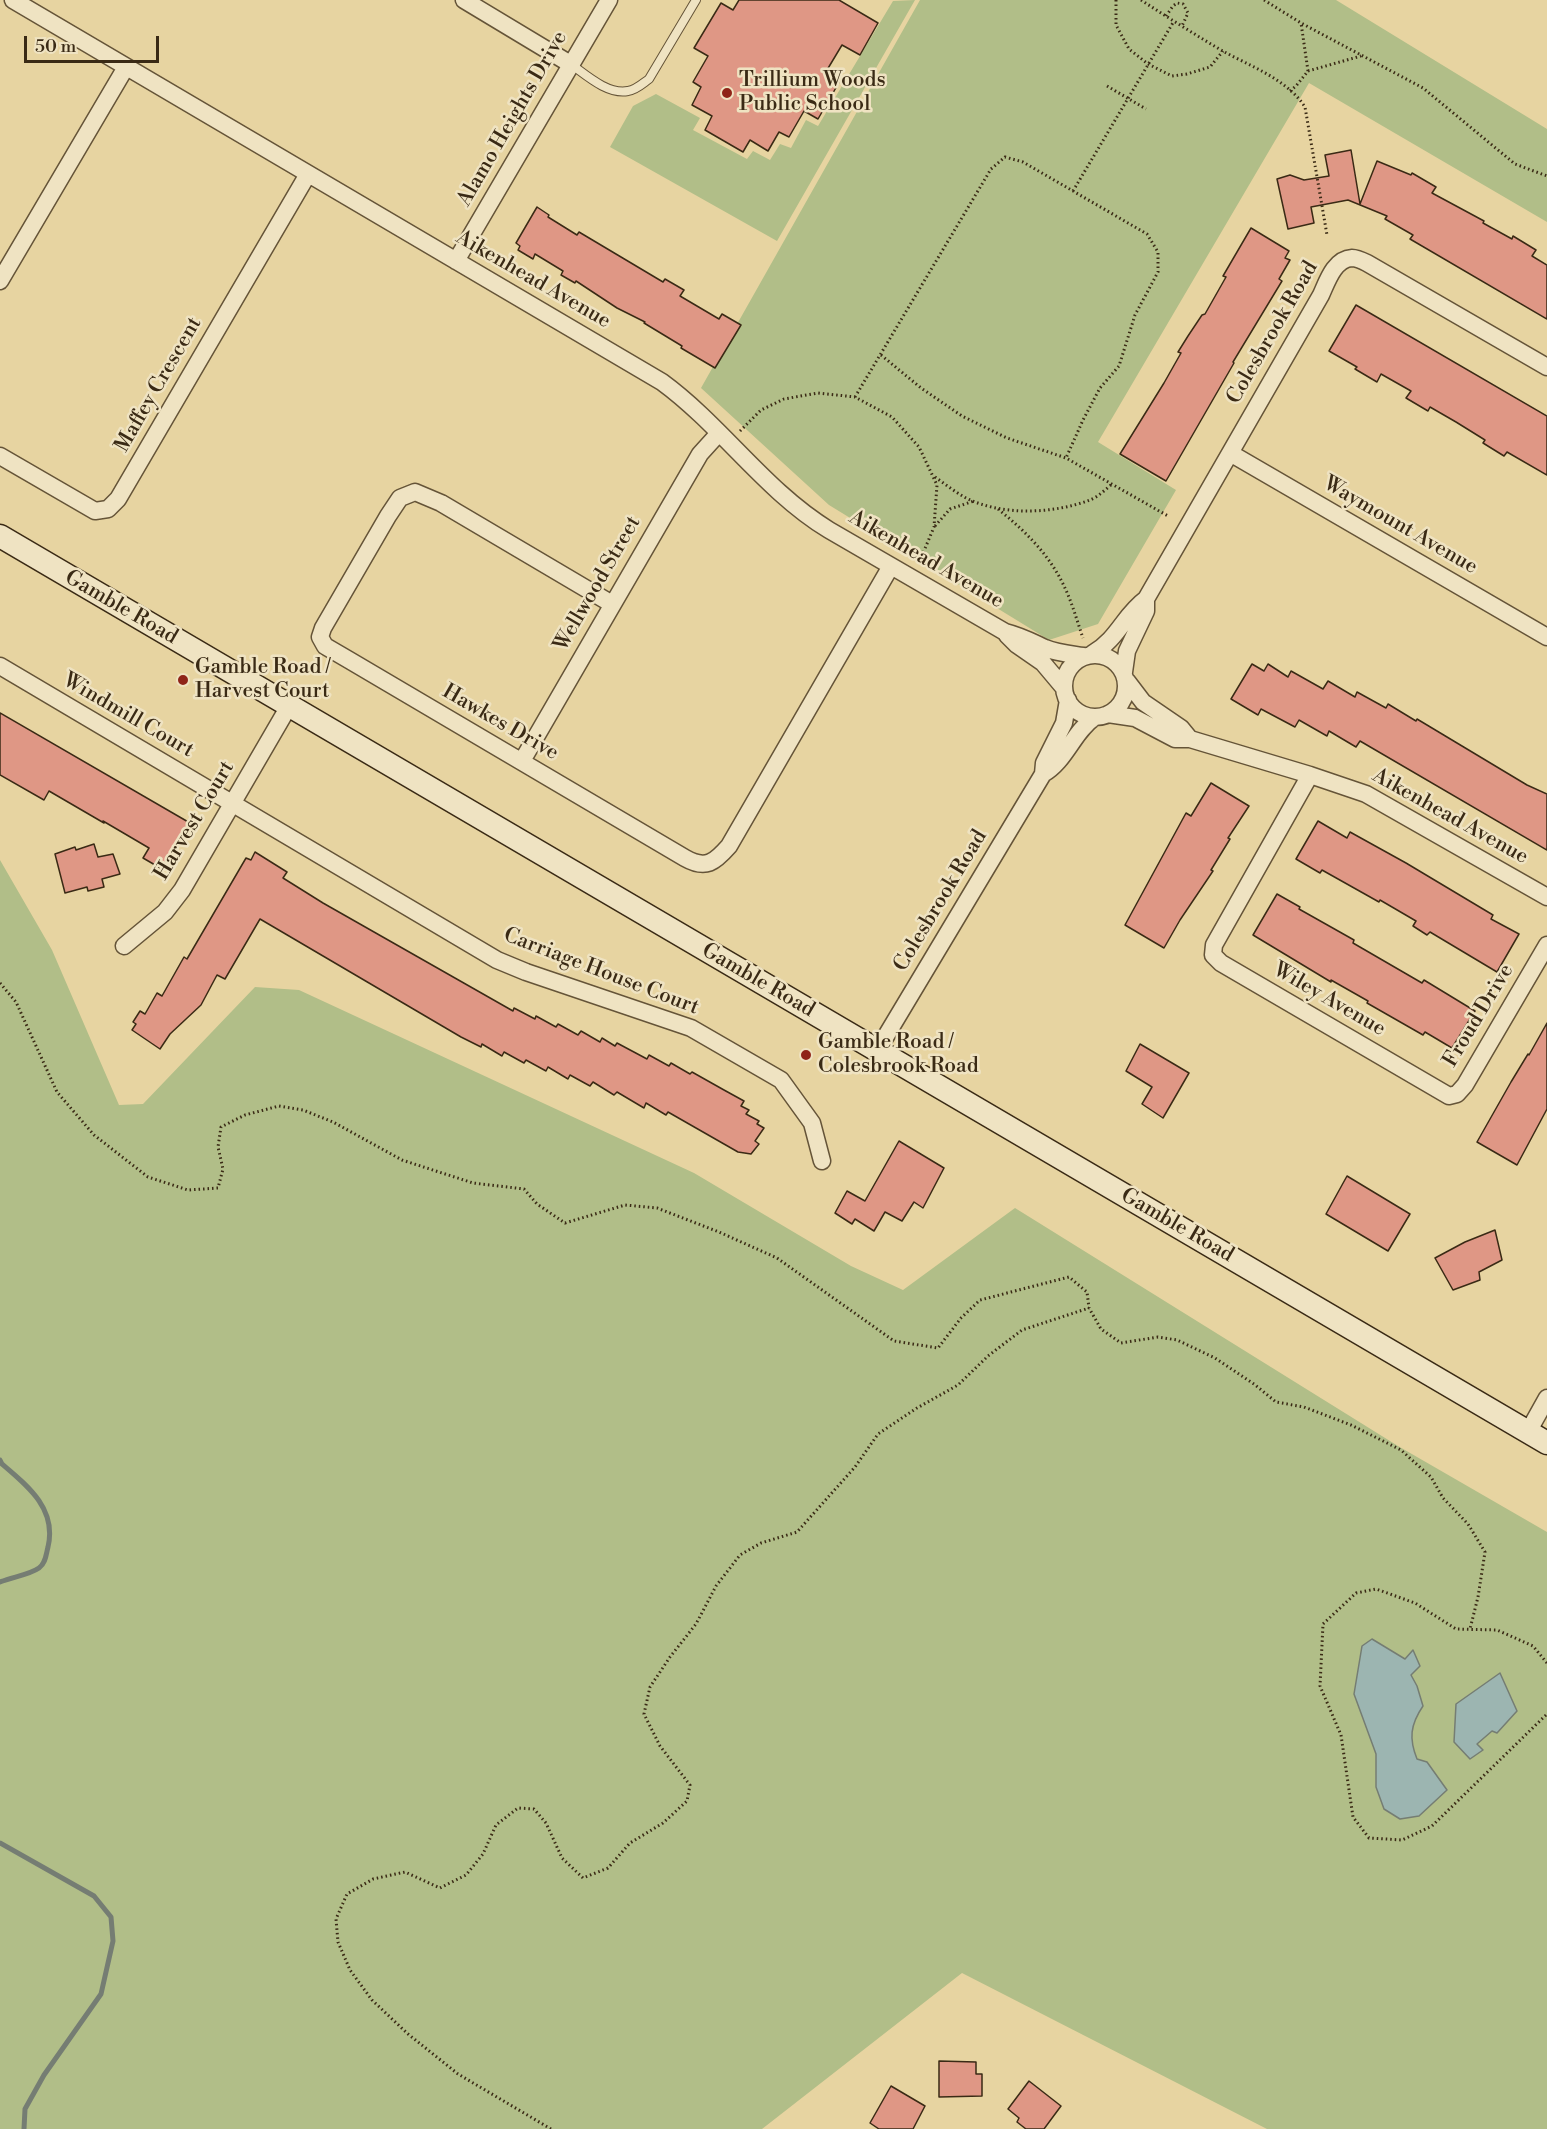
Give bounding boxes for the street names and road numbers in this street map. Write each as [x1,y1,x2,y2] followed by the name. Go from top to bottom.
[453,27,573,211] street label: Alamo Heights Drive
[451,225,615,335] street label: Aikenhead Avenue
[1222,257,1324,409] street label: Colesbrook Road
[110,313,208,457] street label: Maffey Crescent
[1318,472,1482,580] street label: Waymount Avenue
[844,505,1008,615] street label: Aikenhead Avenue
[549,512,647,656] street label: Wellwood Street
[60,566,182,650] street label: Gamble Road
[58,668,198,764] street label: Windmill Court
[437,680,563,766] street label: Hawkes Drive
[150,757,240,885] street label: Harvest Court
[1368,764,1532,870] street label: Aikenhead Avenue
[889,826,993,976] street label: Colesbrook Road
[500,923,702,1021] street label: Carriage House Court
[697,939,819,1023] street label: Gamble Road
[1268,958,1390,1042] street label: Wiley Avenue
[1438,960,1520,1072] street label: Froud Drive
[1116,1184,1238,1268] street label: Gamble Road

